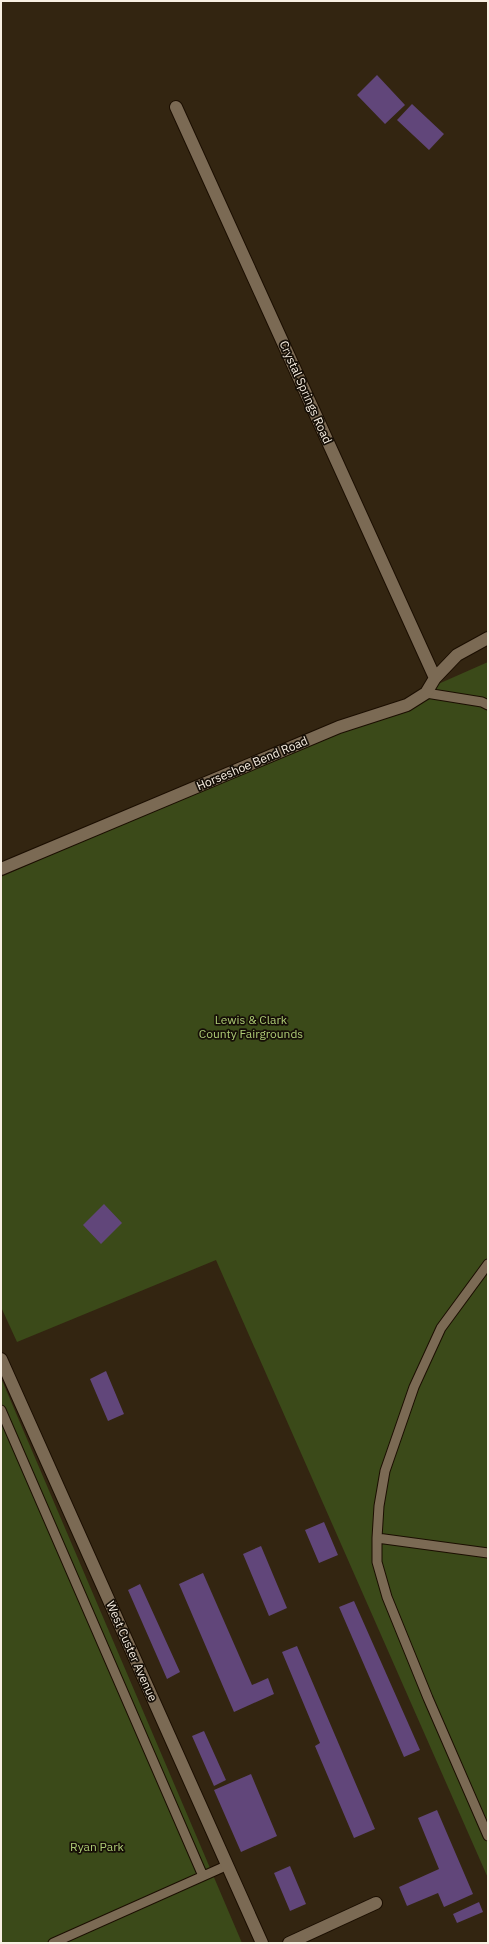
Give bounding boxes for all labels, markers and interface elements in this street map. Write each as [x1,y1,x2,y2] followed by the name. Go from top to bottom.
[277,338,335,446] street label: Crystal Springs Road
[194,733,310,793] street label: Horseshoe Bend Road
[199,1012,303,1041] park label: Lewis & Clark County Fairgrounds
[103,1599,161,1704] street label: West Custer Avenue
[70,1839,125,1854] park label: Ryan Park

